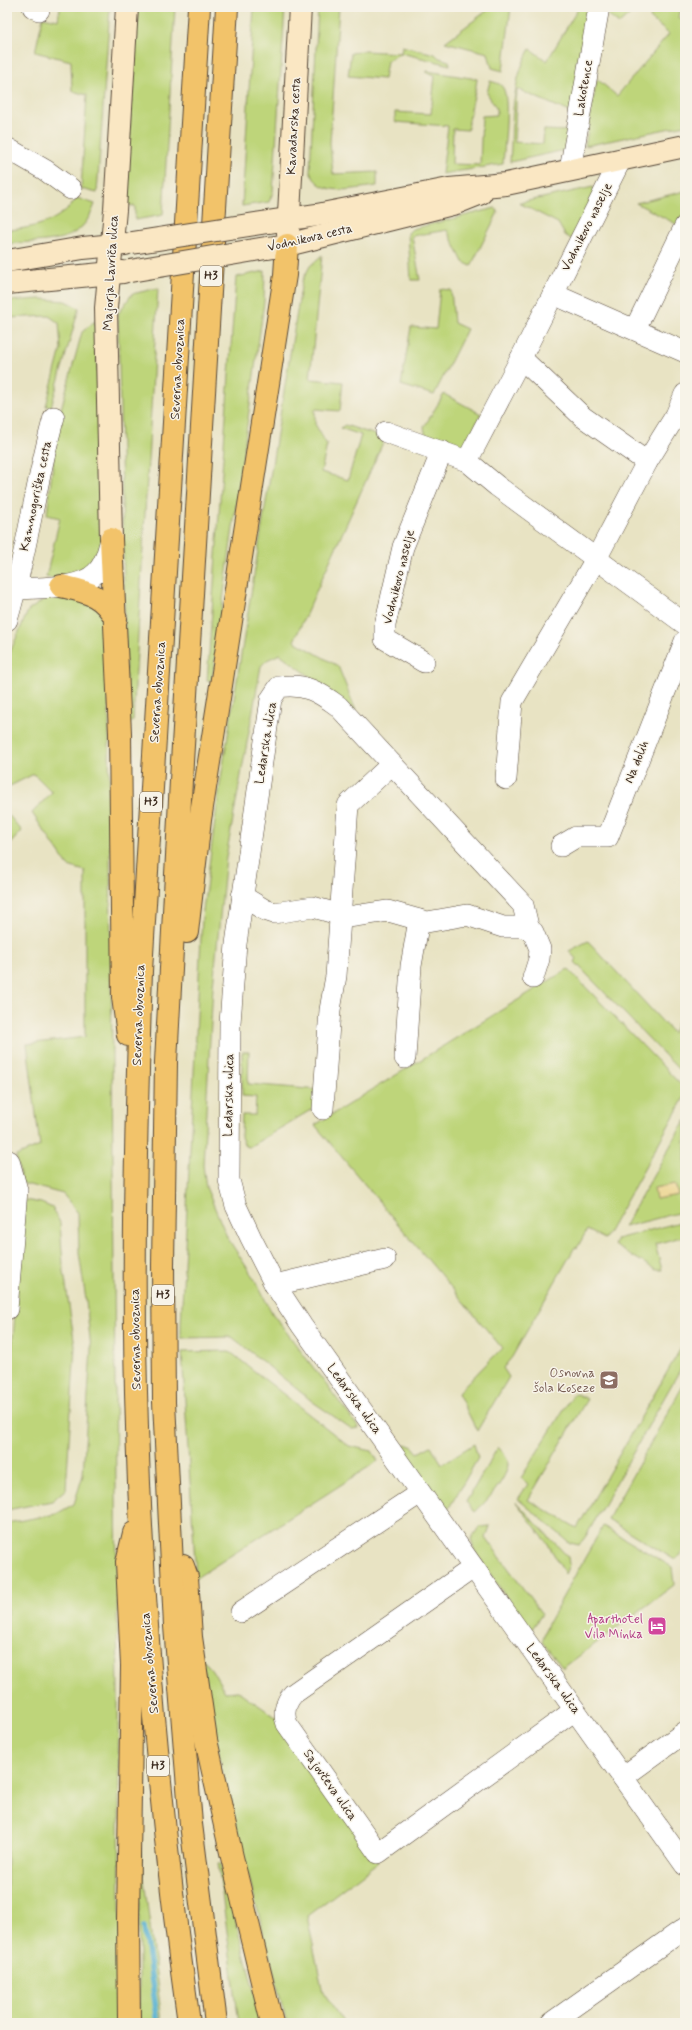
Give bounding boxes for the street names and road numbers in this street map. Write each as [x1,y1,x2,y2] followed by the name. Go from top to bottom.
[571,58,597,118] street label: Lakotence
[283,77,305,175] street label: Kavadarska cesta
[557,180,617,274] street label: Vodnikovo naselje
[99,214,123,331] street label: Majorja Lavriča ulica
[266,220,354,256] street label: Vodnikova cesta
[200,266,222,286] road number: H3
[167,318,189,420] street label: Severna obvoznica
[16,439,56,553] street label: Kamnogoriška cesta
[379,528,419,626] street label: Vodnikovo naselje
[146,640,170,743] street label: Severna obvoznica
[251,700,281,785] street label: Ledarska ulica
[621,738,653,786] street label: Na dolih
[140,792,162,812] road number: H3
[129,964,149,1066] street label: Severna obvoznica
[220,1053,238,1137] street label: Ledarska ulica
[152,1285,174,1305] road number: H3
[127,1288,145,1390] street label: Severna obvoznica
[323,1360,386,1438] street label: Ledarska ulica
[137,1611,163,1714] street label: Severna obvoznica
[522,1640,585,1718] street label: Ledarska ulica
[299,1746,361,1824] street label: Sajovčeva ulica
[147,1756,169,1776] road number: H3

